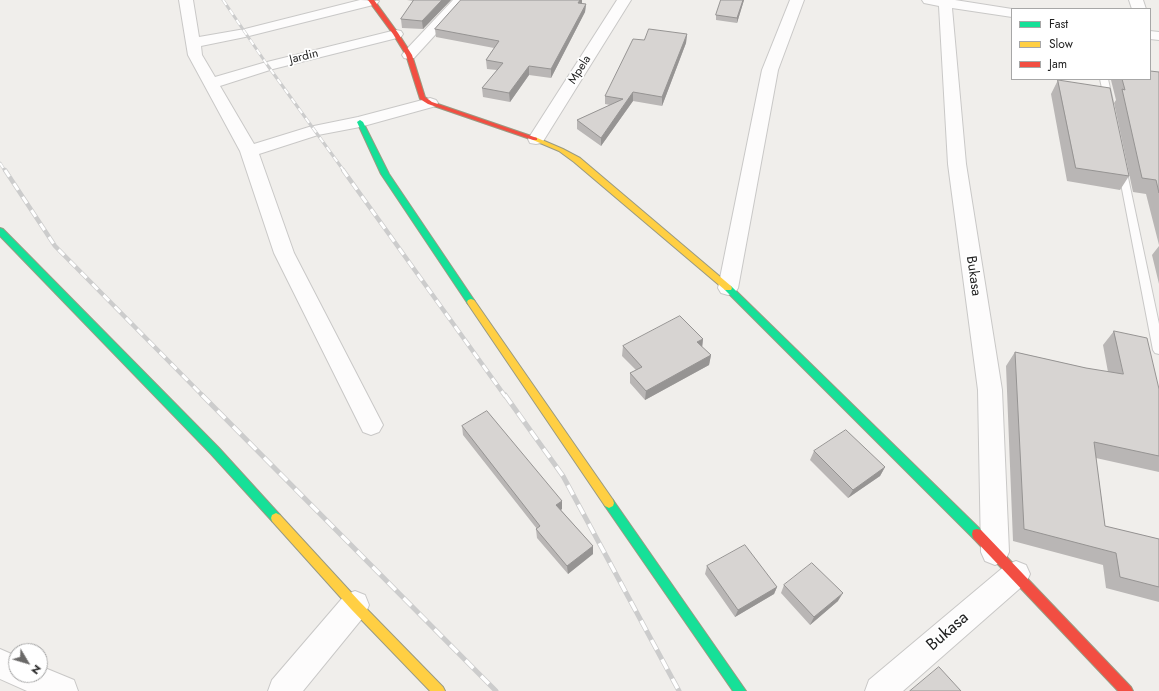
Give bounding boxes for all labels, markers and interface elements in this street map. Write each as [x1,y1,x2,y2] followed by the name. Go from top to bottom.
[1011,8,1151,80] legend
[1049,15,1068,33] text: Fast
[1049,35,1073,53] text: Slow
[288,47,320,67] street label: Jardin
[566,53,594,87] street label: Mpela
[1049,55,1067,73] text: Jam
[962,255,984,297] street label: Bukasa
[923,608,973,656] street label: Bukasa
[8,643,48,683] north arrow
[28,661,46,678] text: N

